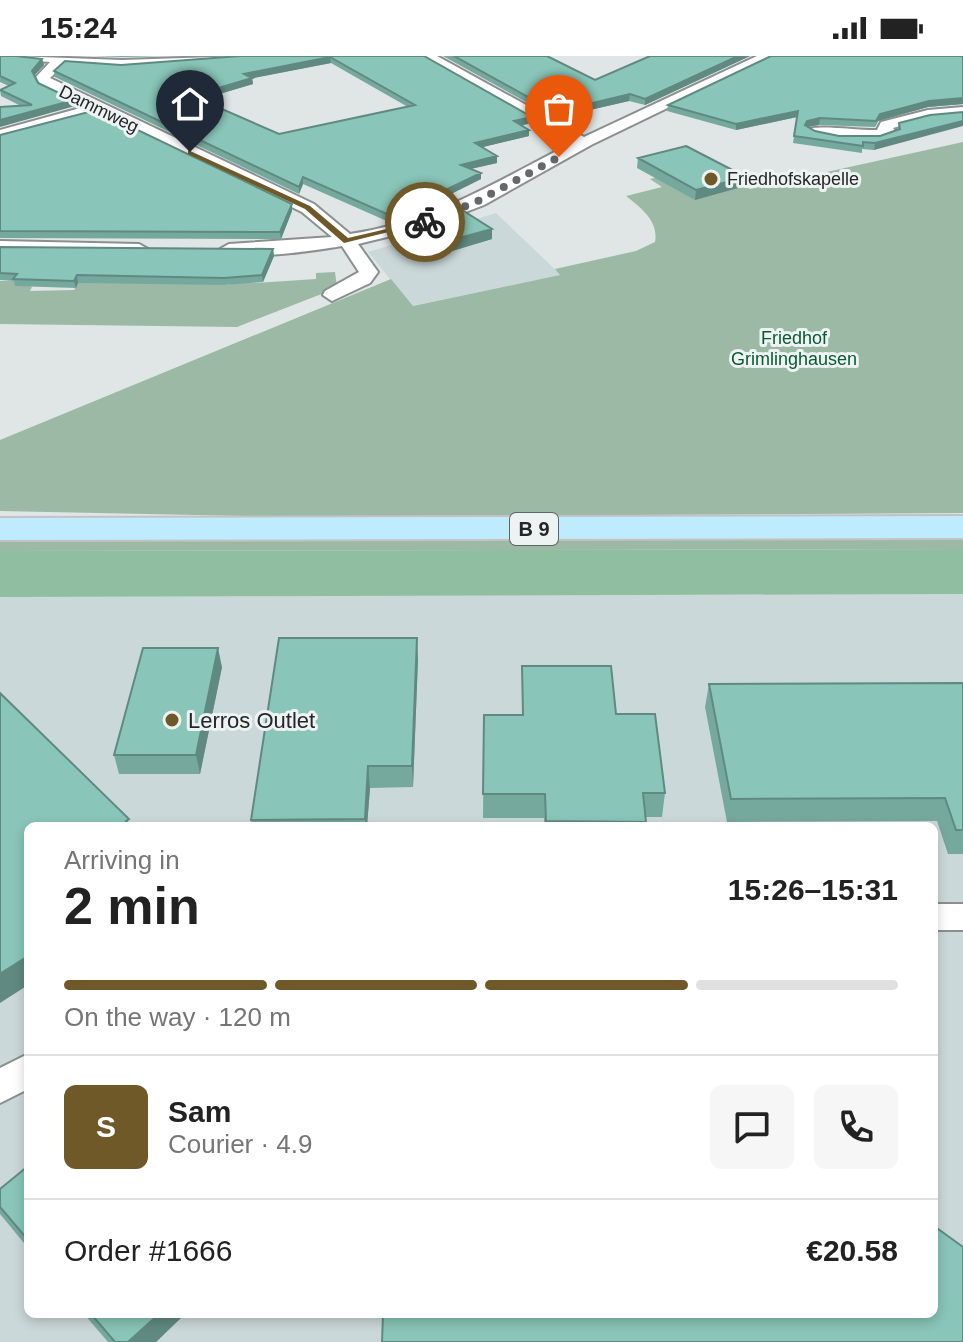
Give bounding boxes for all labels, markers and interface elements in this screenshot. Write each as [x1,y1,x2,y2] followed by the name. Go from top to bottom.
[40,11,117,44] text: 15:24
[156,70,224,152] pin
[525,75,593,157] pin
[56,81,142,137] street label: Dammweg
[168,82,212,126] icon: home
[537,87,581,131] icon: bag
[727,169,859,189] place label: Friedhofskapelle
[702,170,720,188] marker: Friedhofskapelle
[385,182,465,262] courier
[403,200,447,244] icon: bike
[731,328,857,369] park label: Friedhof Grimlinghausen
[510,513,558,545] road number: B 9
[188,708,315,733] place label: Lerros Outlet
[163,711,181,729] marker: Lerros Outlet
[64,845,180,875] text: Arriving in
[728,873,898,906] text: 15:26–15:31
[64,877,200,935] text: 2 min
[64,1002,291,1032] text: On the way · 120 m
[710,1085,794,1169] button: chat
[814,1085,898,1169] button: phone
[168,1095,231,1128] text: Sam
[96,1110,116,1143] text: S
[168,1129,313,1159] text: Courier · 4.9
[64,1234,232,1267] text: Order #1666
[806,1234,898,1267] text: €20.58

